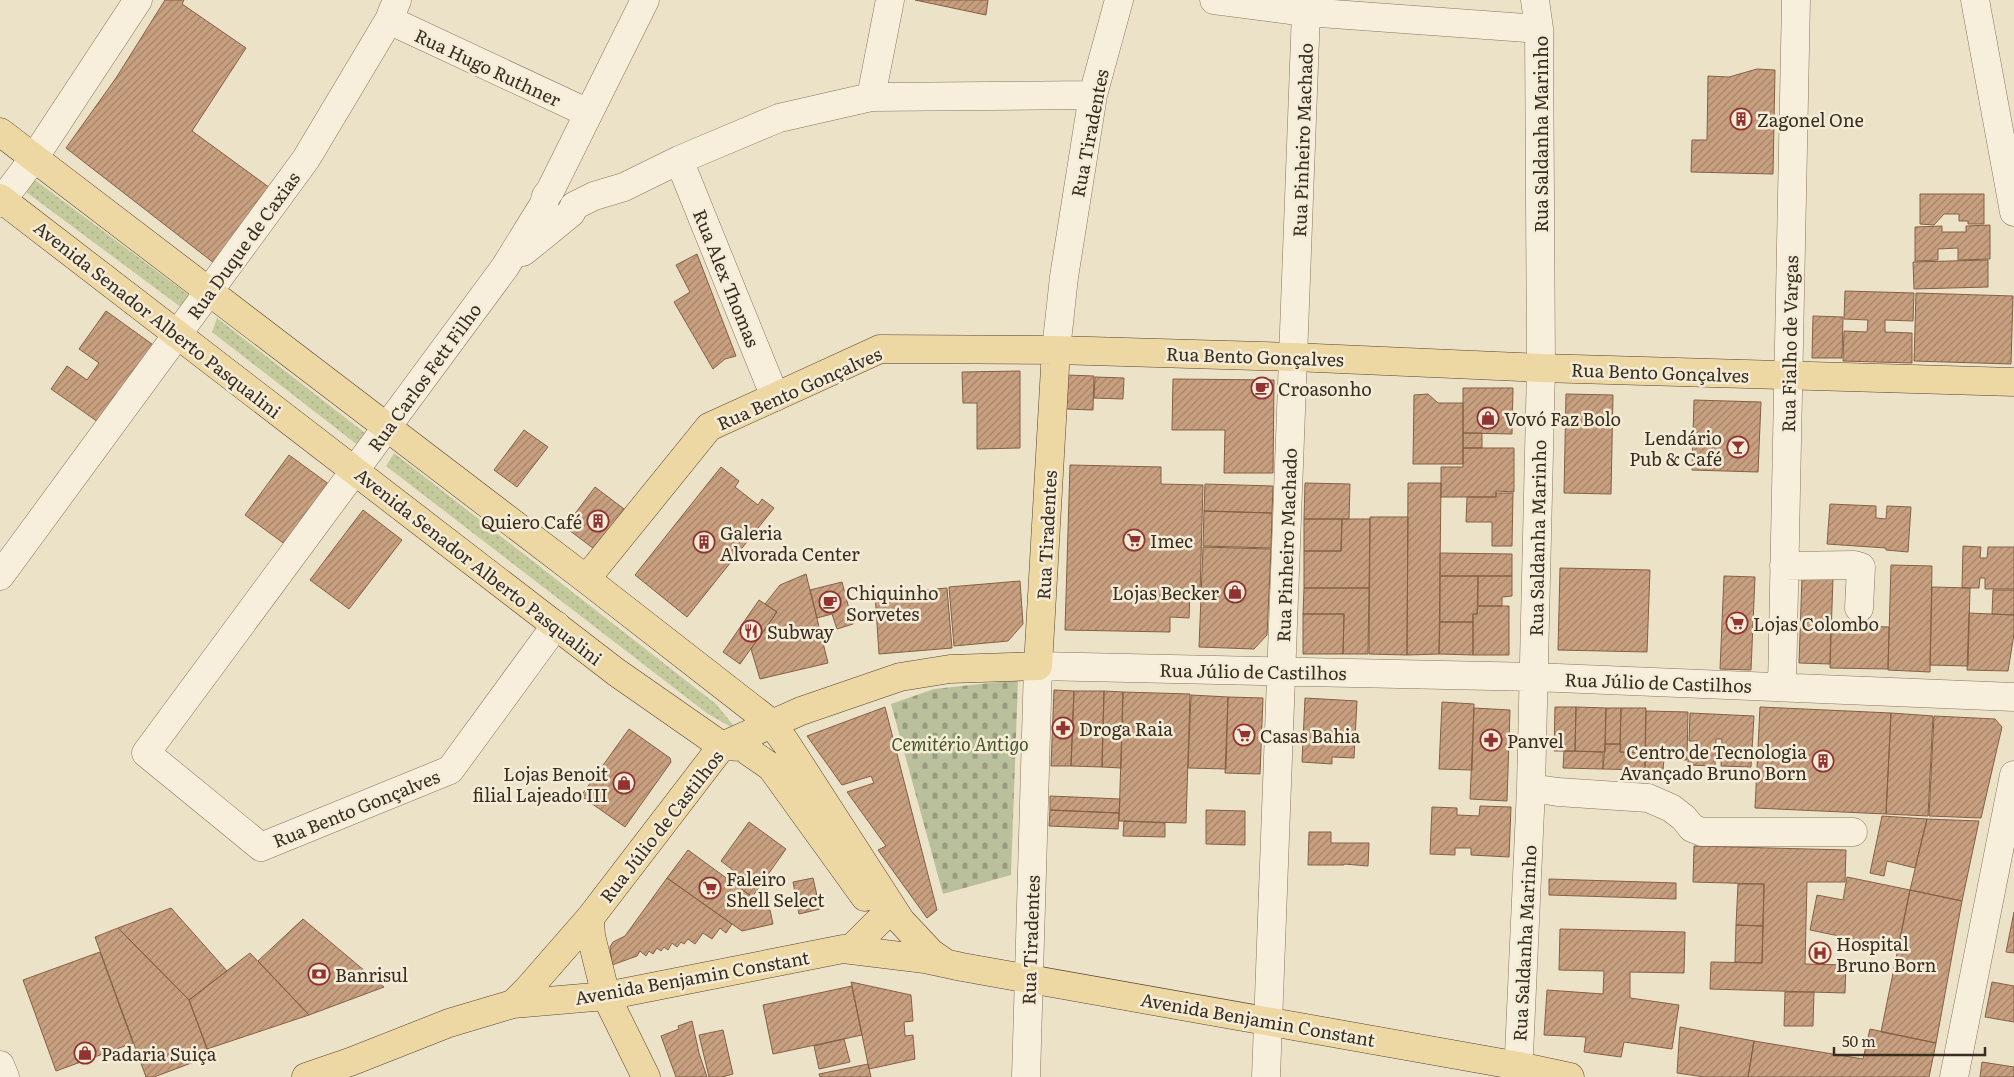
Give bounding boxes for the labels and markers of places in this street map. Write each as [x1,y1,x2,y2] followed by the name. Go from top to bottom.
[1757,106,1864,133] place label: Zagonel One
[1729,107,1753,131] building icon: Zagonel One
[1278,375,1372,402] place label: Croasonho
[1250,376,1274,400] cafe icon: Croasonho
[1504,405,1621,432] place label: Vovó Faz Bolo
[1476,406,1500,430] shop icon: Vovó Faz Bolo
[1629,424,1722,472] place label: Lendário Pub & Café
[1726,435,1750,459] bar icon: Lendário Pub & Café
[481,508,582,535] place label: Quiero Café
[586,509,610,533] building icon: Quiero Café
[720,519,860,567] place label: Galeria Alvorada Center
[1150,527,1193,554] place label: Imec
[1122,528,1146,552] supermarket icon: Imec
[692,530,716,554] building icon: Galeria Alvorada Center
[846,579,939,627] place label: Chiquinho Sorvetes
[1112,579,1219,606] place label: Lojas Becker
[1223,580,1247,604] shop icon: Lojas Becker
[818,590,842,614] cafe icon: Chiquinho Sorvetes
[1753,610,1879,637] place label: Lojas Colombo
[1725,611,1749,635] supermarket icon: Lojas Colombo
[767,618,834,645] place label: Subway
[739,619,763,643] restaurant icon: Subway
[1079,715,1173,742] place label: Droga Raia
[1051,716,1075,740] pharmacy icon: Droga Raia
[1260,722,1361,749] place label: Casas Bahia
[1232,723,1256,747] supermarket icon: Casas Bahia
[1507,727,1564,754] place label: Panvel
[1479,728,1503,752] pharmacy icon: Panvel
[1620,738,1807,786] place label: Centro de Tecnologia Avançado Bruno Born
[1811,749,1835,773] building icon: Centro de Tecnologia Avançado Bruno Born
[473,760,609,808] place label: Lojas Benoit filial Lajeado III
[612,771,636,795] shop icon: Lojas Benoit filial Lajeado III
[726,865,825,913] place label: Faleiro Shell Select
[698,876,722,900] supermarket icon: Faleiro Shell Select
[1836,930,1937,978] place label: Hospital Bruno Born
[1808,941,1832,965] hospital icon: Hospital Bruno Born
[335,961,408,988] place label: Banrisul
[307,962,331,986] bank icon: Banrisul
[101,1040,217,1067] place label: Padaria Suiça
[73,1041,97,1065] shop icon: Padaria Suiça

